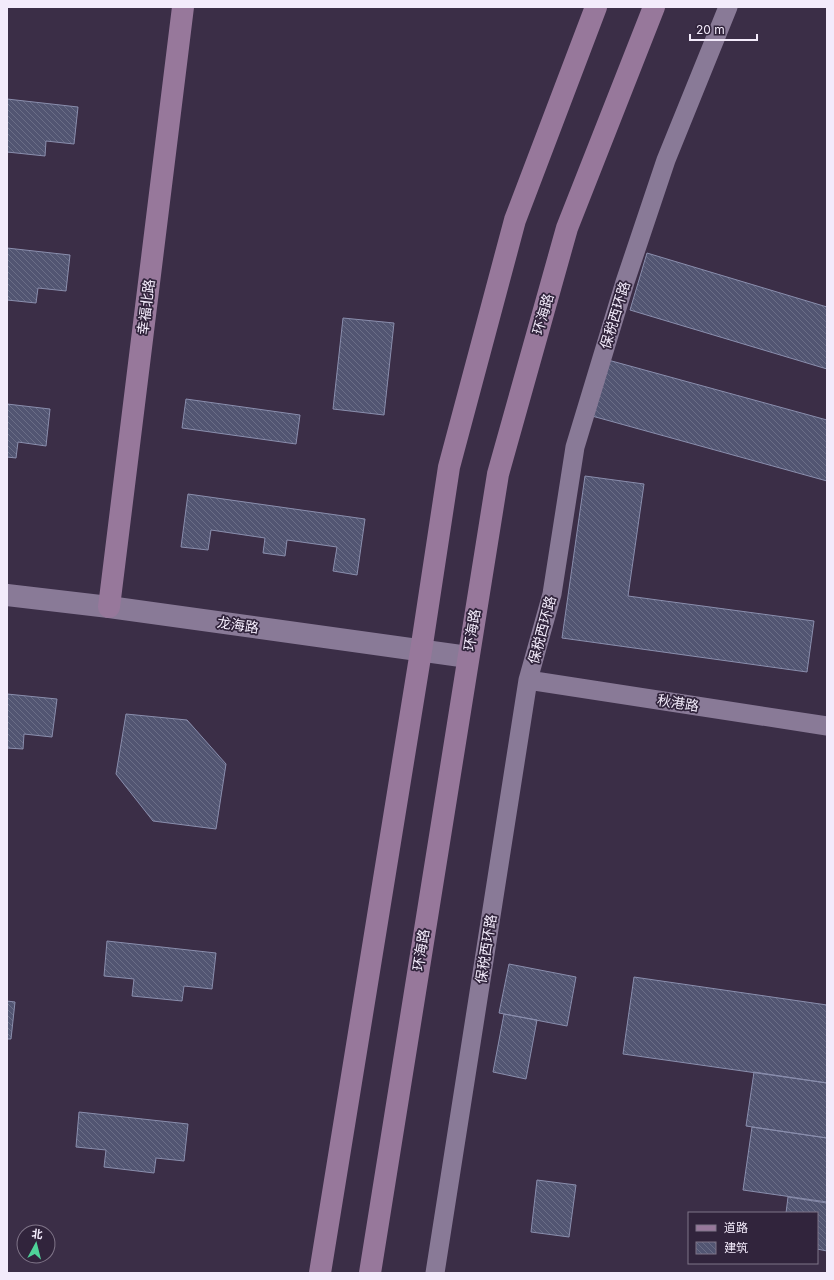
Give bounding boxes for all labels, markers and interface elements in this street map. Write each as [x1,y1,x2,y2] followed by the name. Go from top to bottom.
[690,16,757,42] scale bar
[696,22,725,37] text: 20 m
[134,278,157,336] street label: 幸福北路
[596,279,633,351] street label: 保税西环路
[529,291,556,336] street label: 环海路
[524,594,559,666] street label: 保税西环路
[460,608,483,652] street label: 环海路
[216,613,260,636] street label: 龙海路
[656,691,700,714] street label: 秋港路
[472,913,499,985] street label: 保税西环路
[409,928,432,972] street label: 环海路
[688,1212,818,1264] legend
[724,1220,748,1235] text: 道路
[16,1224,56,1264] north arrow
[31,1226,44,1242] text: 北
[724,1240,748,1255] text: 建筑

